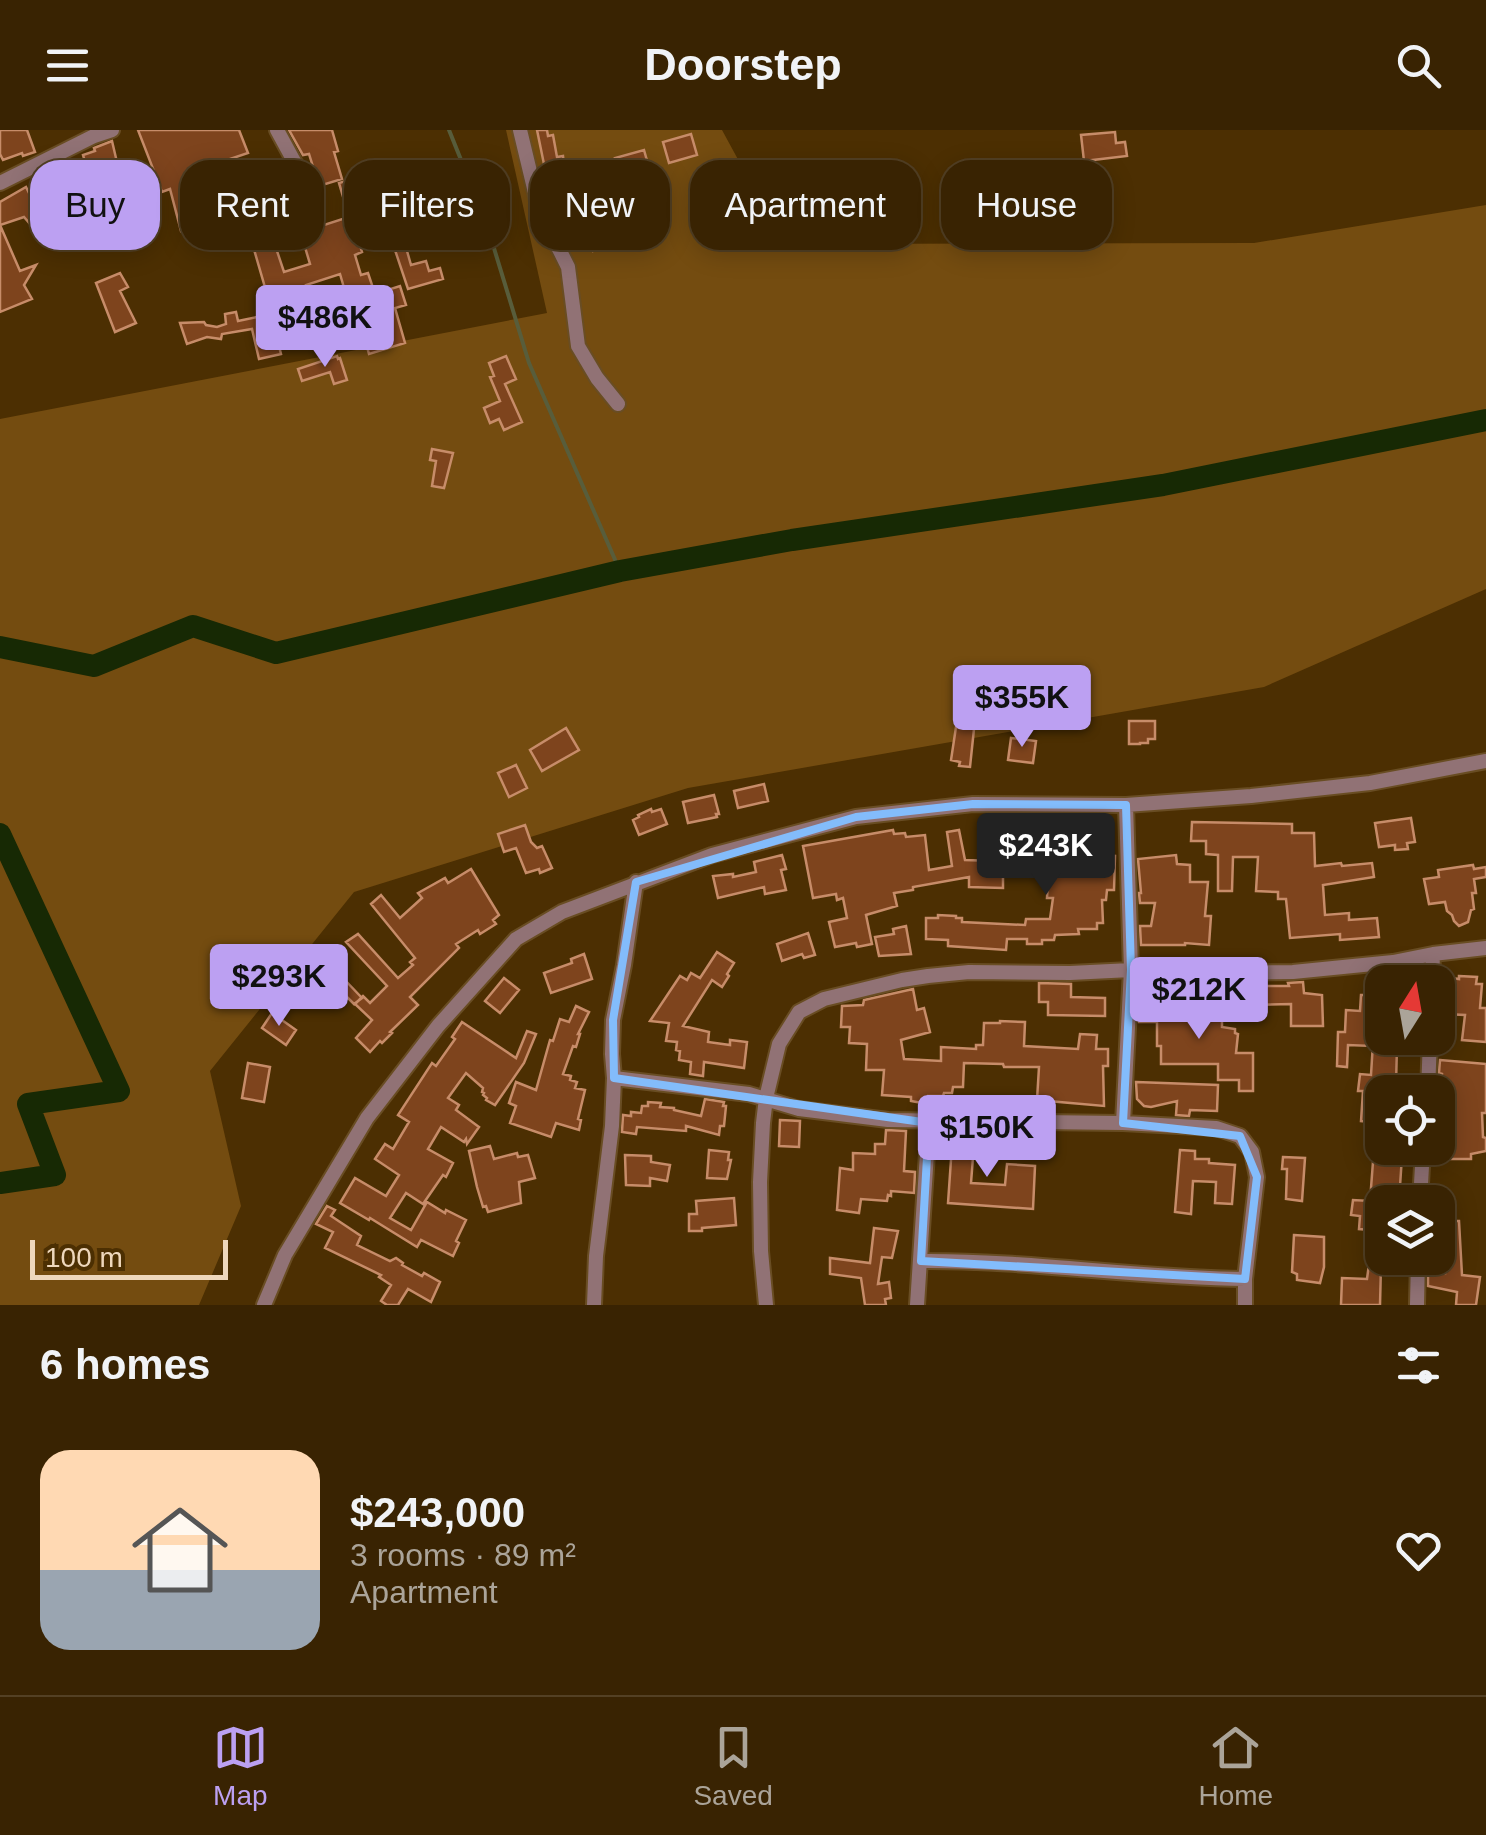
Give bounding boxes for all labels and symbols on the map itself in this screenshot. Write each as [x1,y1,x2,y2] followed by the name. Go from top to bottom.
[255,285,395,370] pin: $486K
[952,665,1092,750] pin: $355K
[976,813,1116,898] pin: $243K
[209,944,349,1029] pin: $293K
[1129,957,1269,1042] pin: $212K
[1365,965,1455,1055] north arrow
[917,1095,1057,1180] pin: $150K
[30,1235,228,1280] scale bar

